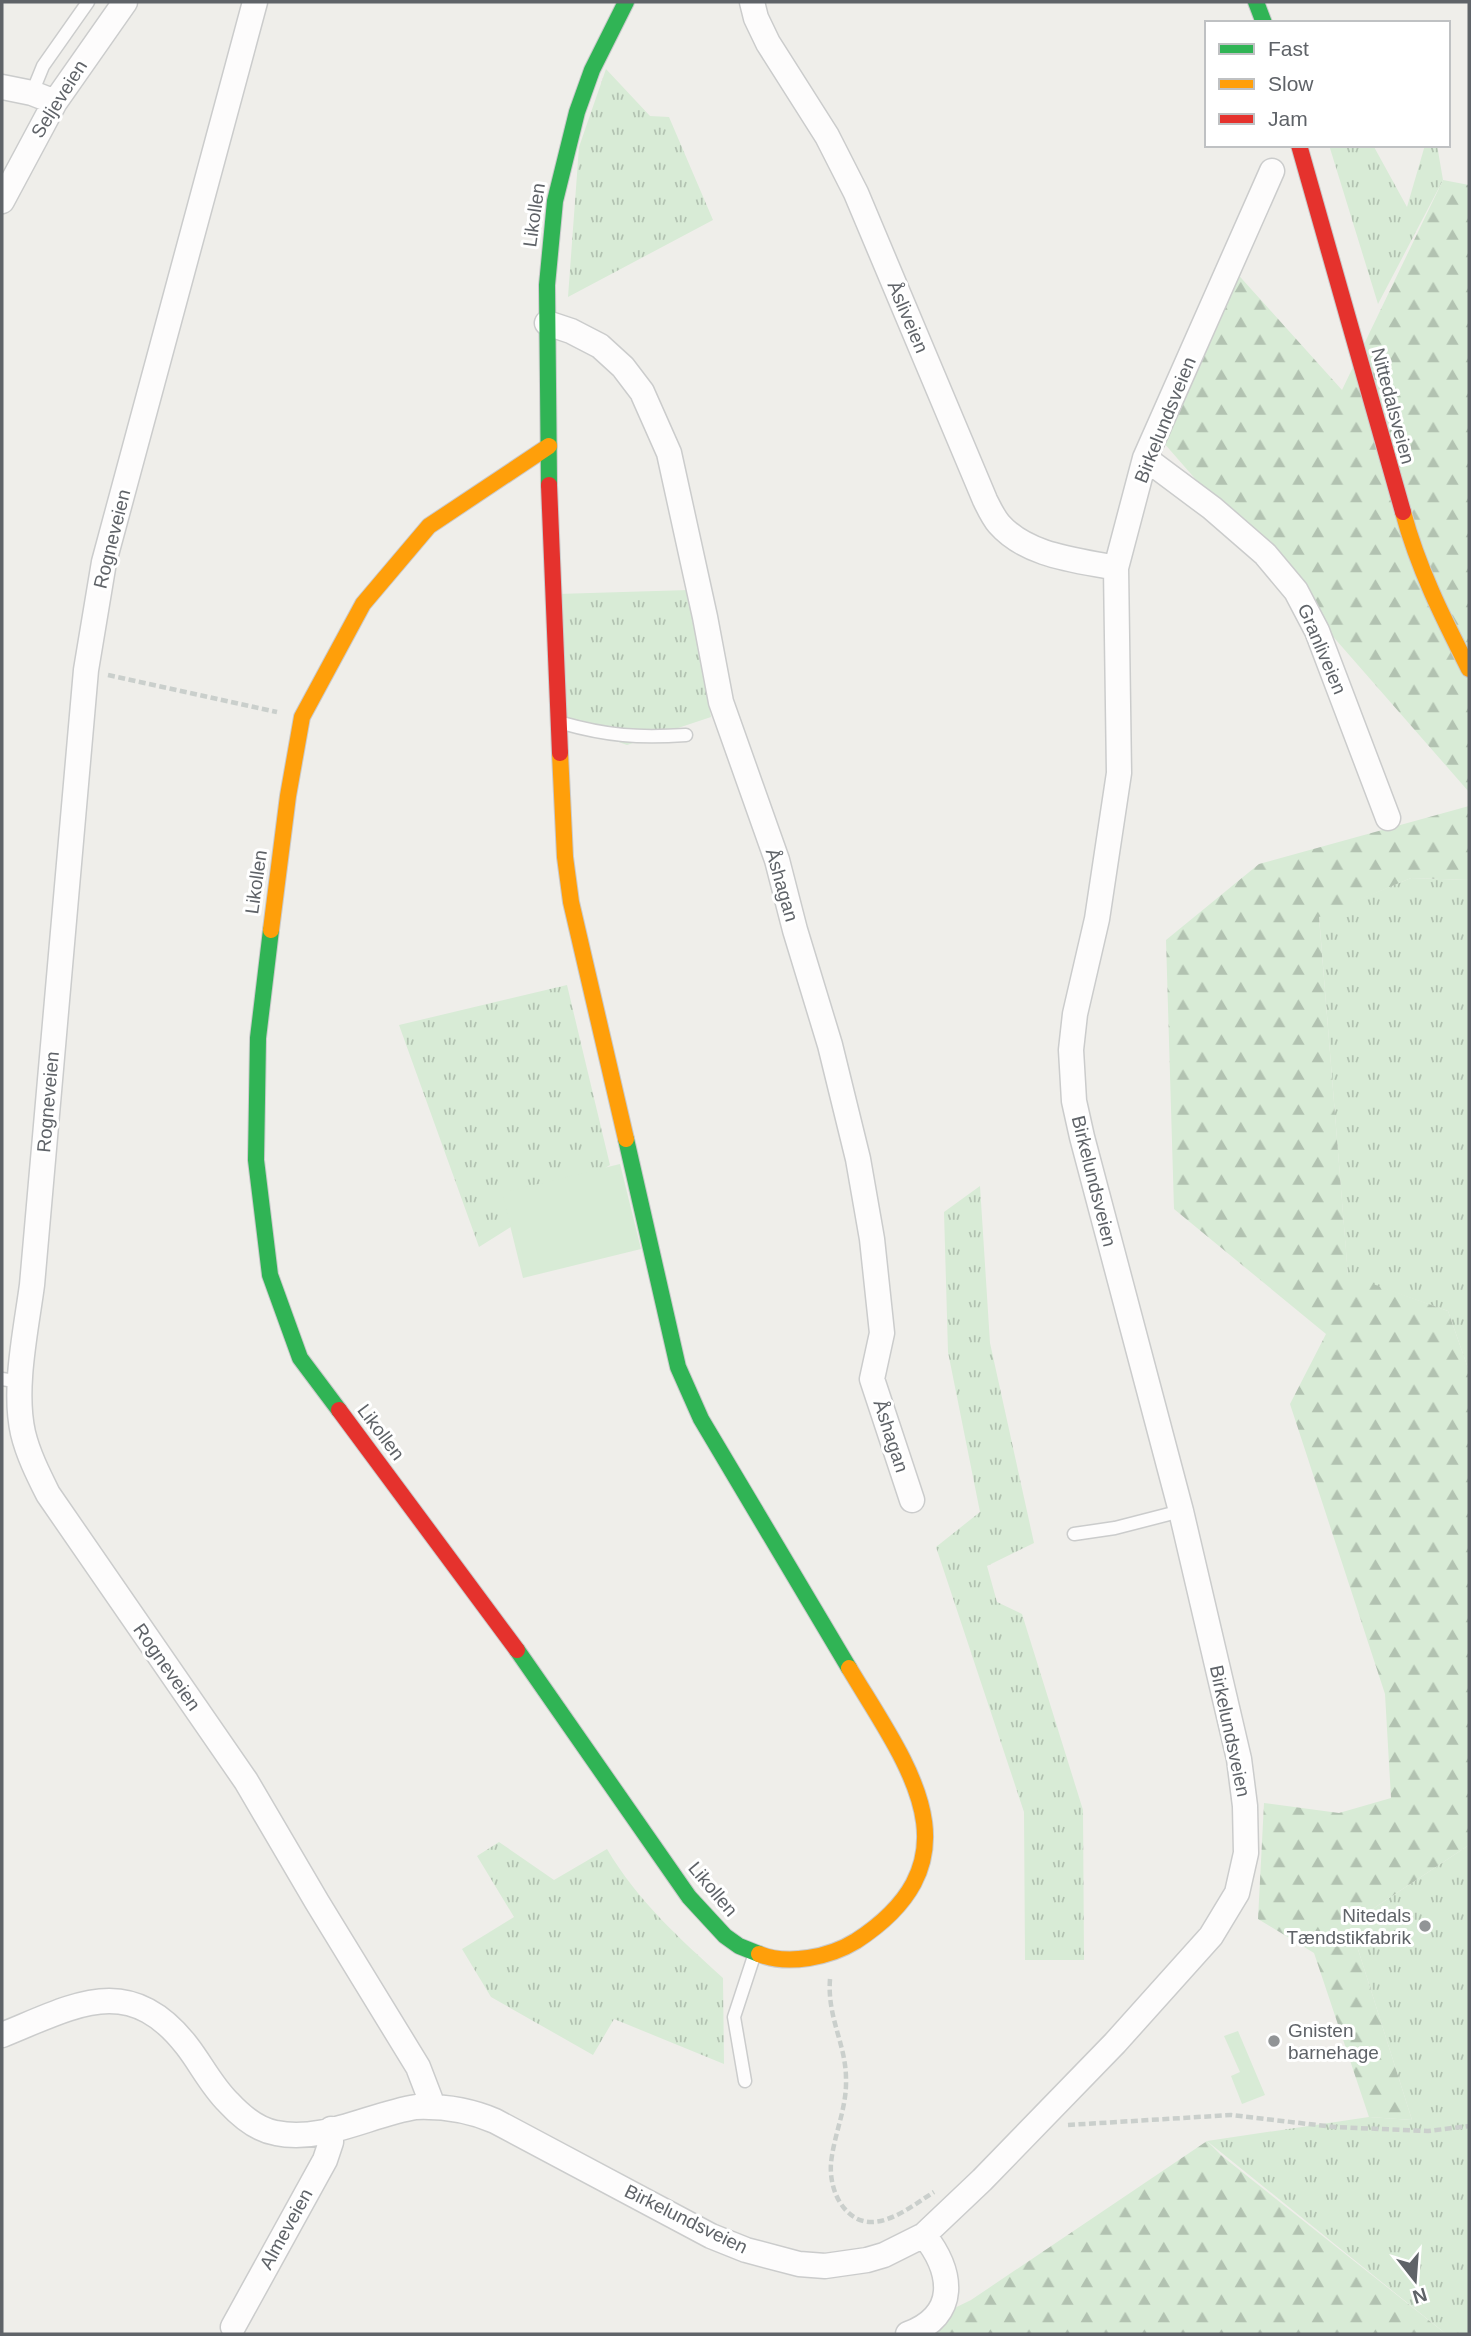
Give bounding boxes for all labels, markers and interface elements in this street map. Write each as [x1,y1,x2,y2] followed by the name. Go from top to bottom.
[1205,21,1450,147] legend
[1268,37,1309,60] text: Fast
[27,56,91,142] street label: Seljeveien
[1268,72,1314,95] text: Slow
[1268,107,1308,130] text: Jam
[519,182,549,248] street label: Likollen
[883,278,933,356] street label: Åsliveien
[1367,346,1419,466] street label: Nittedalsveien
[1130,354,1200,486] street label: Birkelundsveien
[90,487,134,591] street label: Rogneveien
[1294,601,1350,697] street label: Granliveien
[762,846,802,924] street label: Åshagan
[241,849,271,915] street label: Likollen
[33,1051,63,1153] street label: Rogneveien
[1068,1113,1120,1249] street label: Birkelundsveien
[869,1397,913,1475] street label: Åshagan
[353,1400,409,1464] street label: Likollen
[129,1619,205,1715] street label: Rogneveien
[1206,1663,1254,1799] street label: Birkelundsveien
[684,1858,742,1920] street label: Likollen
[1286,1905,1411,1948] place label: Nitedals Tændstikfabrik
[1417,1918,1433,1934] marker: Nitedals Tændstikfabrik
[1288,2020,1379,2063] place label: Gnisten barnehage
[1266,2033,1282,2049] marker: Gnisten barnehage
[621,2180,751,2258] street label: Birkelundsveien
[255,2185,317,2273] street label: Almeveien
[1380,2245,1450,2315] north arrow
[1410,2284,1429,2308] text: N

